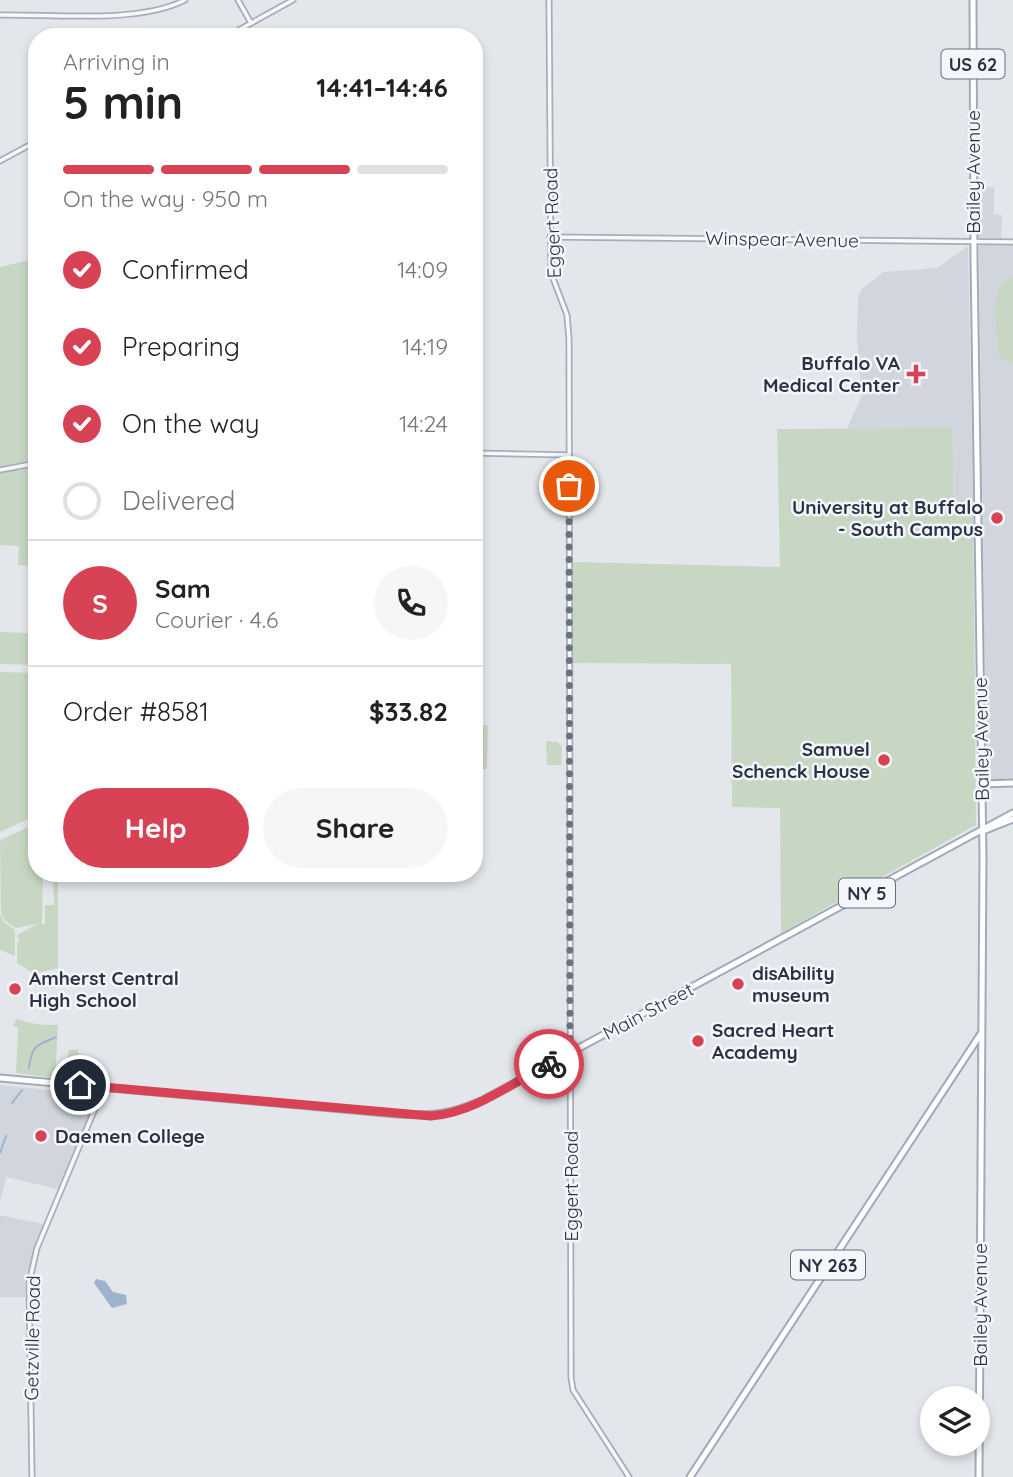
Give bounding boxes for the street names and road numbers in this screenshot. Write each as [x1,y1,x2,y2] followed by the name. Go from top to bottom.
[942,50,1004,78] road number: US 62
[961,110,985,234] street label: Bailey Avenue
[538,167,566,279] street label: Eggert Road
[705,226,859,252] street label: Winspear Avenue
[968,677,994,801] street label: Bailey Avenue
[839,878,895,908] road number: NY 5
[598,977,698,1045] street label: Main Street
[559,1131,583,1241] street label: Eggert Road
[968,1243,992,1367] street label: Bailey Avenue
[791,1250,865,1280] road number: NY 263
[19,1275,45,1401] street label: Getzville Road

